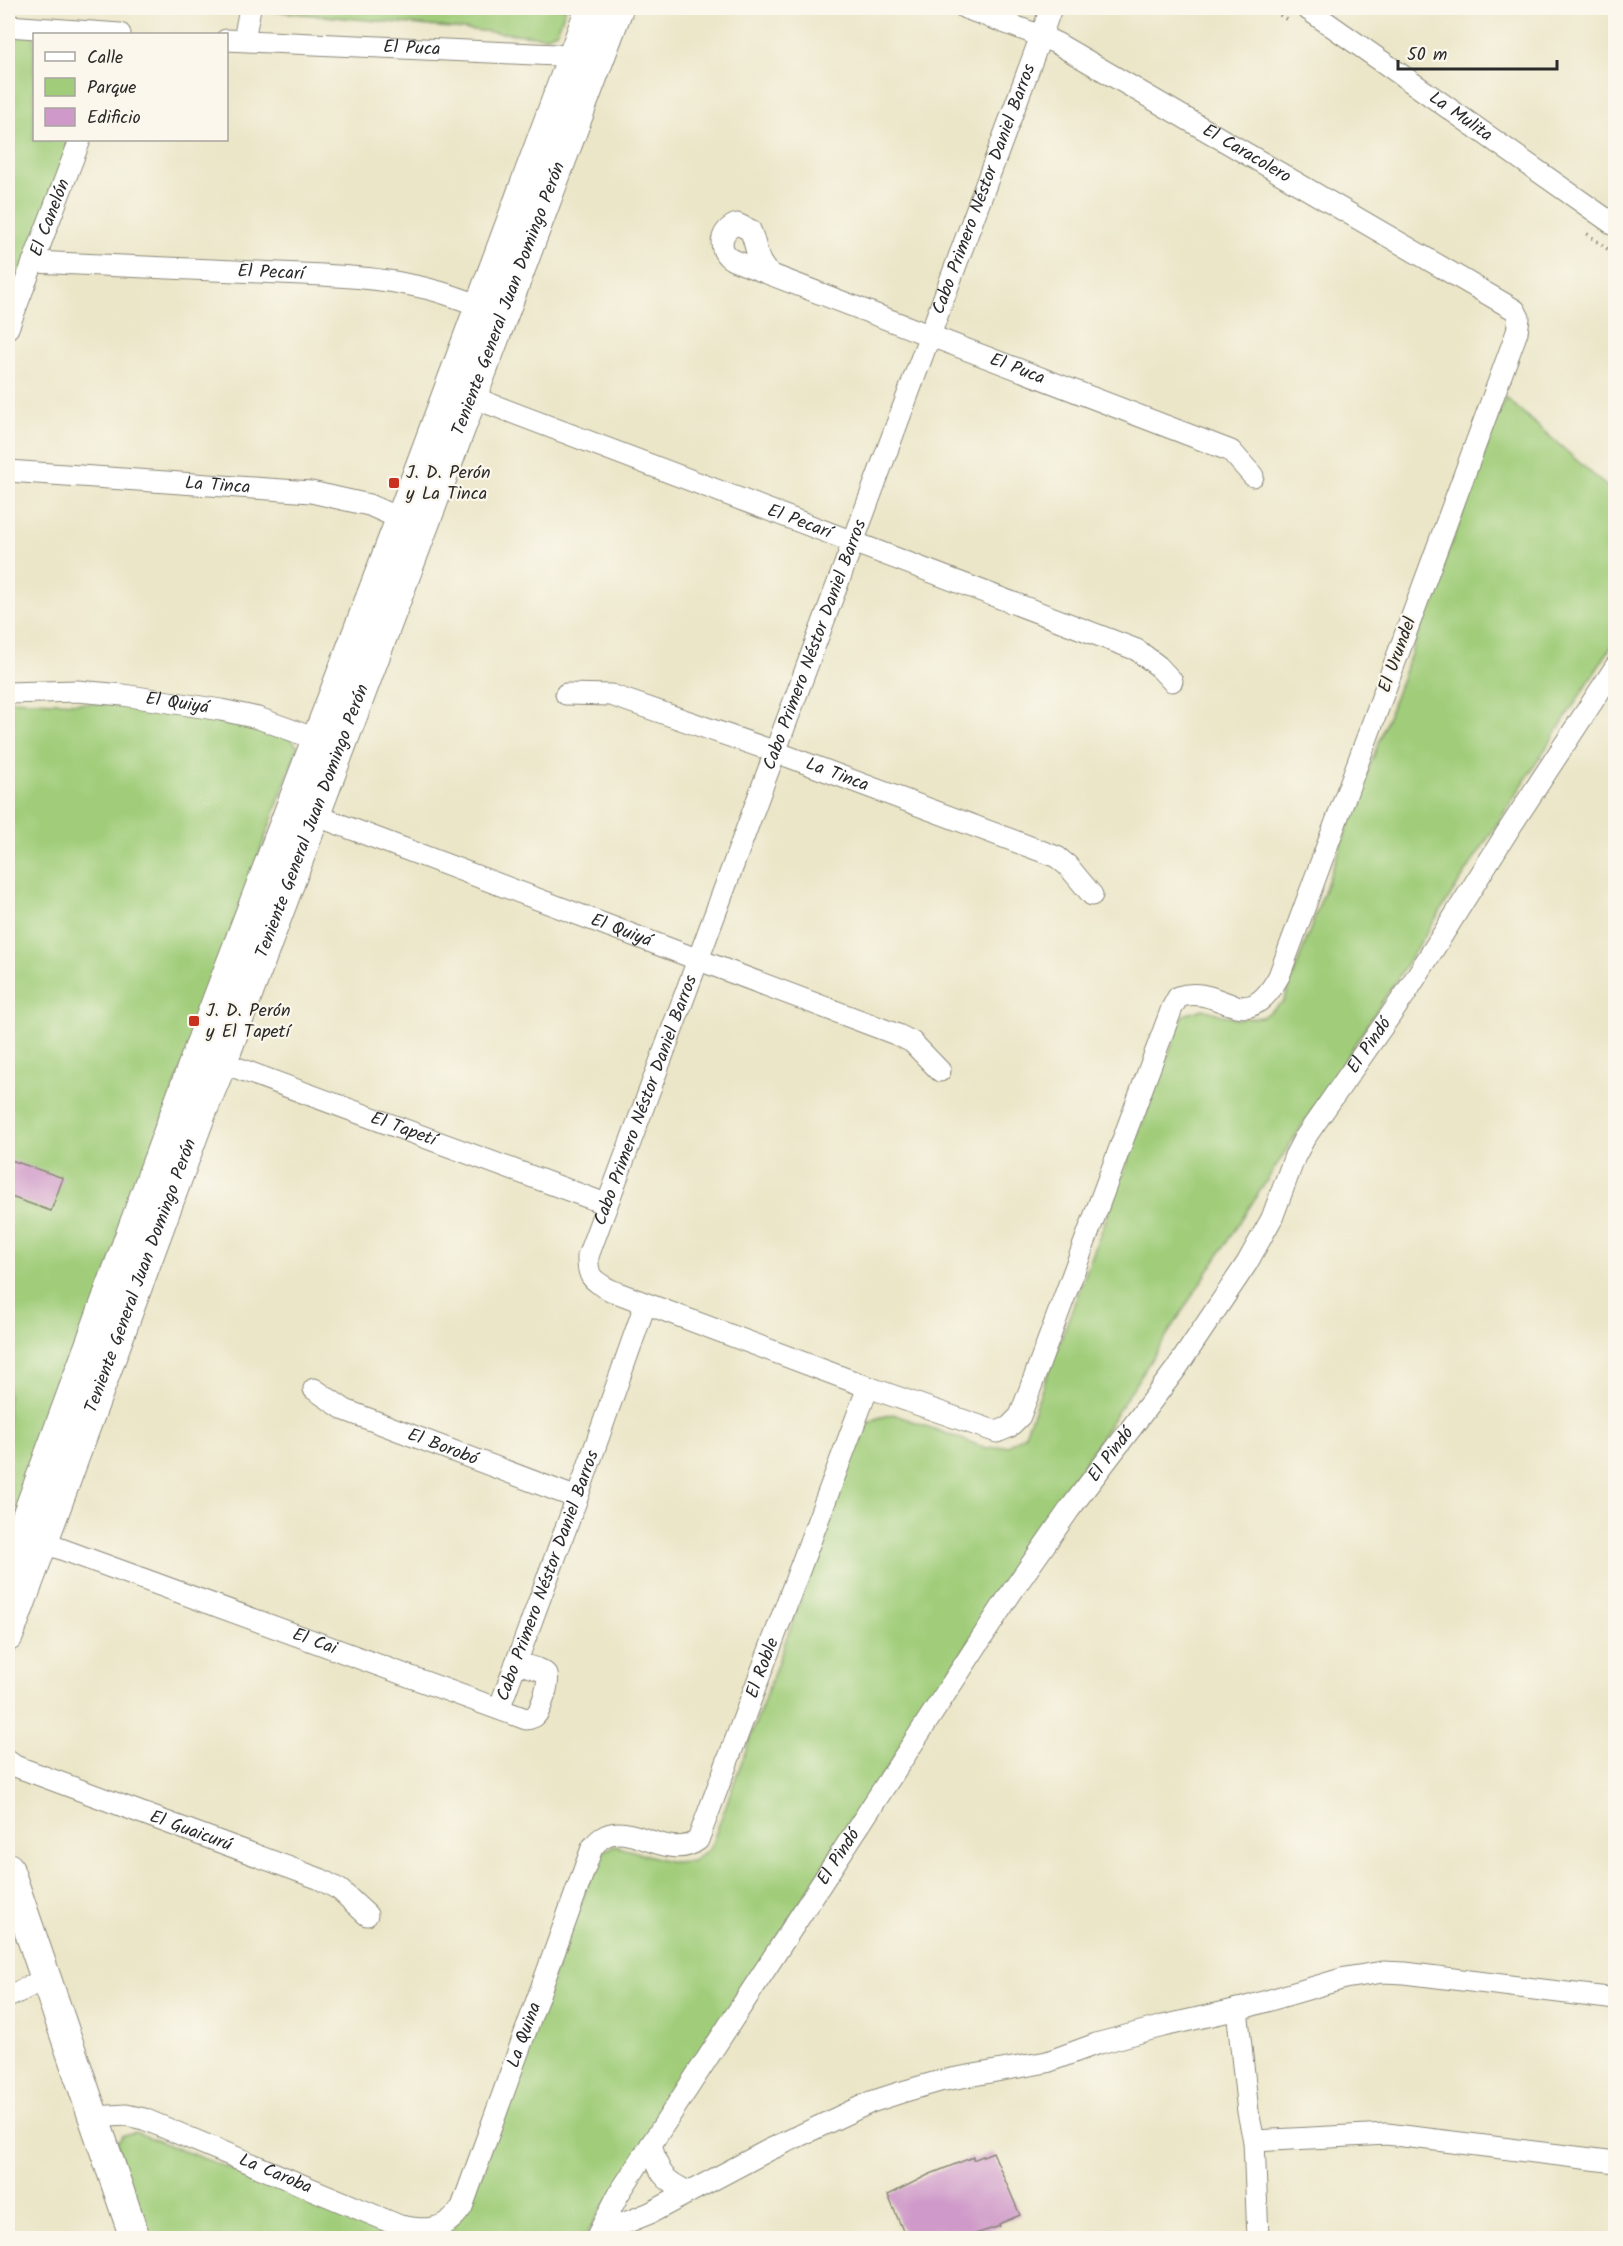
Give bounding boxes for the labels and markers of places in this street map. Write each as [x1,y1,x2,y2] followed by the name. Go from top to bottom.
[405,459,491,509] place label: J. D. Perón y La Tinca
[387,476,401,490] marker: J. D. Perón y La Tinca
[205,997,293,1047] place label: J. D. Perón y El Tapetí
[187,1014,201,1028] marker: J. D. Perón y El Tapetí

